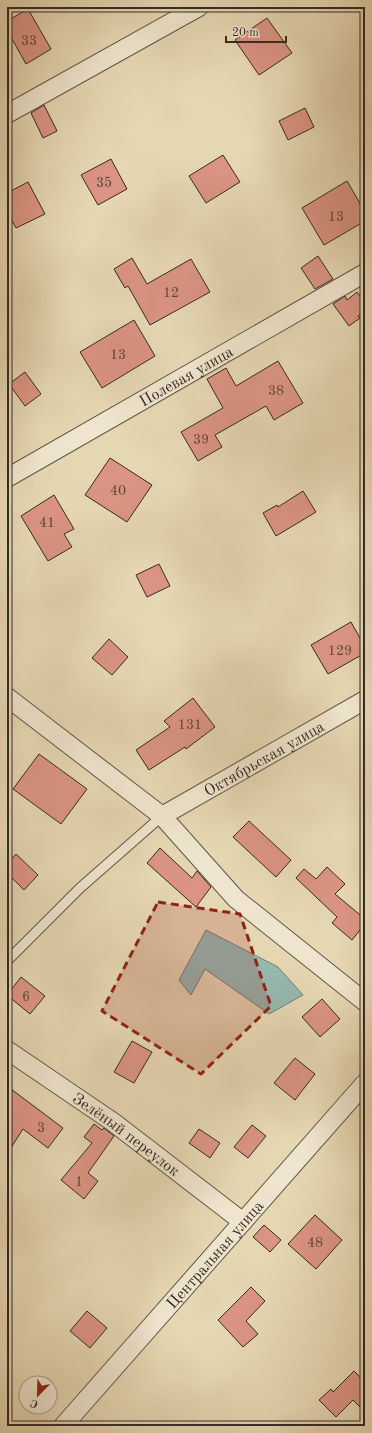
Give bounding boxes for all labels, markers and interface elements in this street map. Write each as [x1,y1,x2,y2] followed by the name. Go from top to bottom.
[226,18,286,44] scale bar
[232,27,259,39] text: 20 m
[21,34,37,48] house number: 33
[96,176,112,190] house number: 35
[328,210,344,224] house number: 13
[163,286,179,300] house number: 12
[137,344,237,410] street label: Полевая улица
[110,348,126,362] house number: 13
[268,384,284,398] house number: 38
[193,433,209,447] house number: 39
[110,484,126,498] house number: 40
[39,516,55,530] house number: 41
[328,644,352,658] house number: 129
[178,718,202,732] house number: 131
[202,719,327,800] street label: Октябрьская улица
[22,990,30,1004] house number: 6
[69,1091,182,1180] street label: Зелёный переулок
[37,1121,45,1135] house number: 3
[75,1175,83,1189] house number: 1
[164,1198,267,1312] street label: Центральная улица
[307,1236,323,1250] house number: 48
[18,1375,58,1415] north arrow
[29,1396,40,1409] text: С

